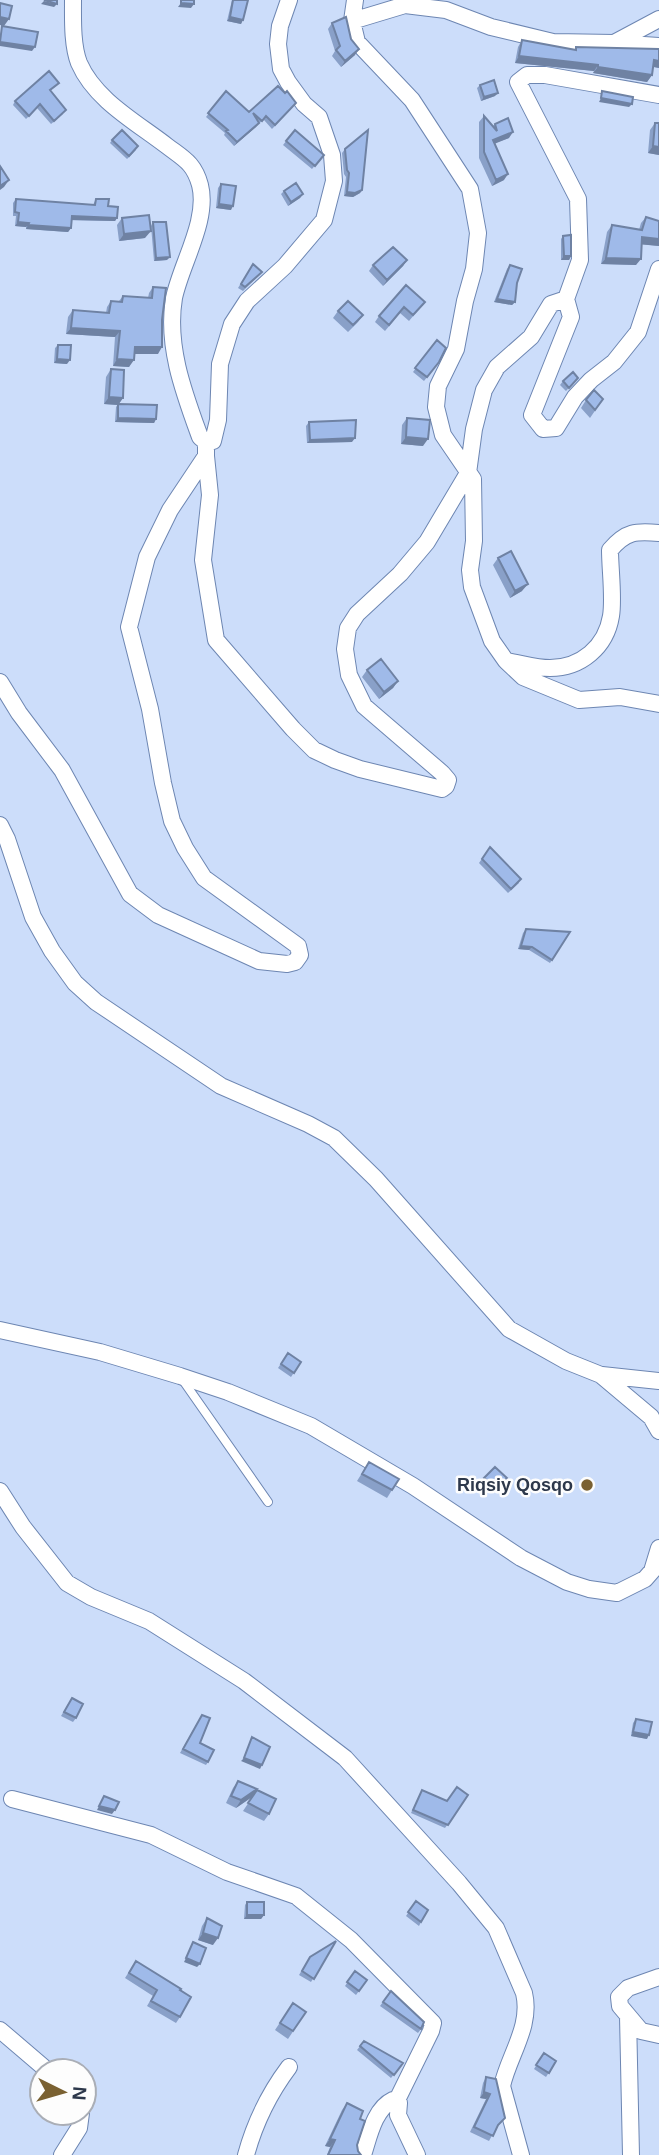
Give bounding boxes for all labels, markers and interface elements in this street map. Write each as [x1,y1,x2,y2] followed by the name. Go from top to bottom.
[457,1475,573,1495] place label: Riqsiy Qosqo
[579,1477,595,1493] marker: Riqsiy Qosqo
[28,2057,98,2127] north arrow
[68,2086,90,2101] text: N

